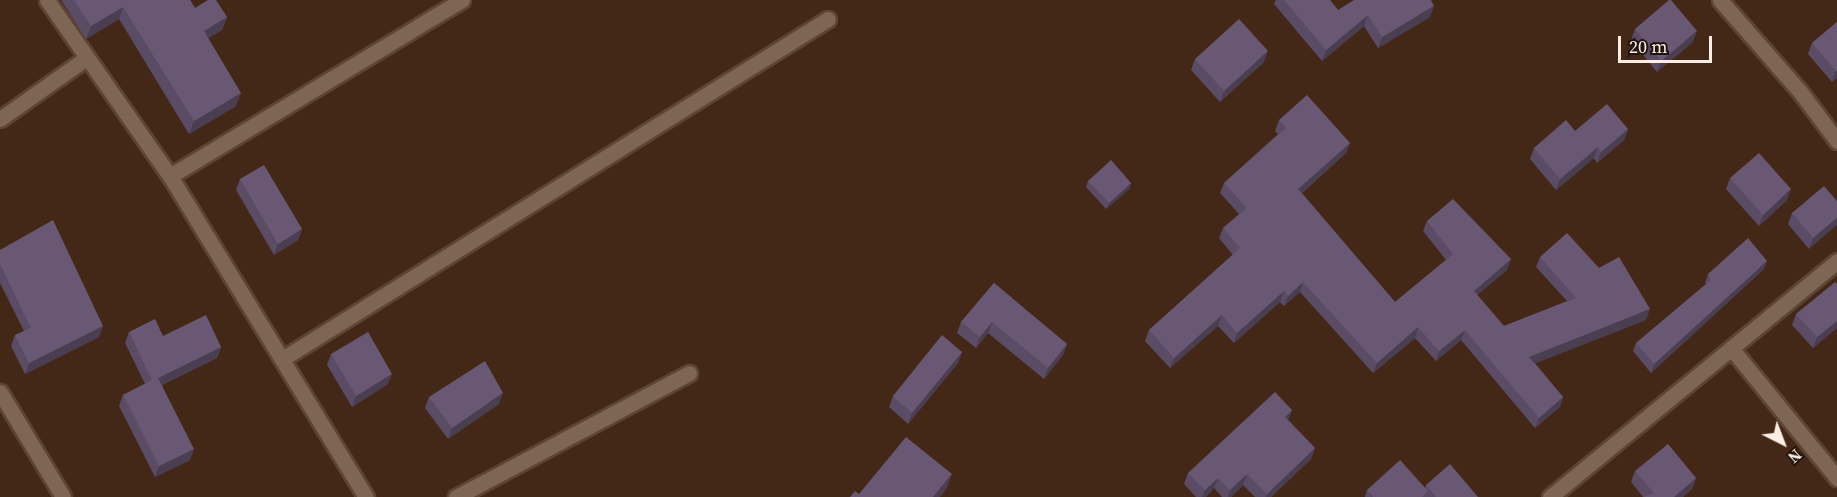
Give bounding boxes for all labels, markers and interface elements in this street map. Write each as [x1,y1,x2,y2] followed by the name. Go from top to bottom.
[1621,24,1716,62] scale bar
[1629,34,1667,59] text: 20 m
[1753,413,1813,473] north arrow
[1783,444,1807,468] text: N

